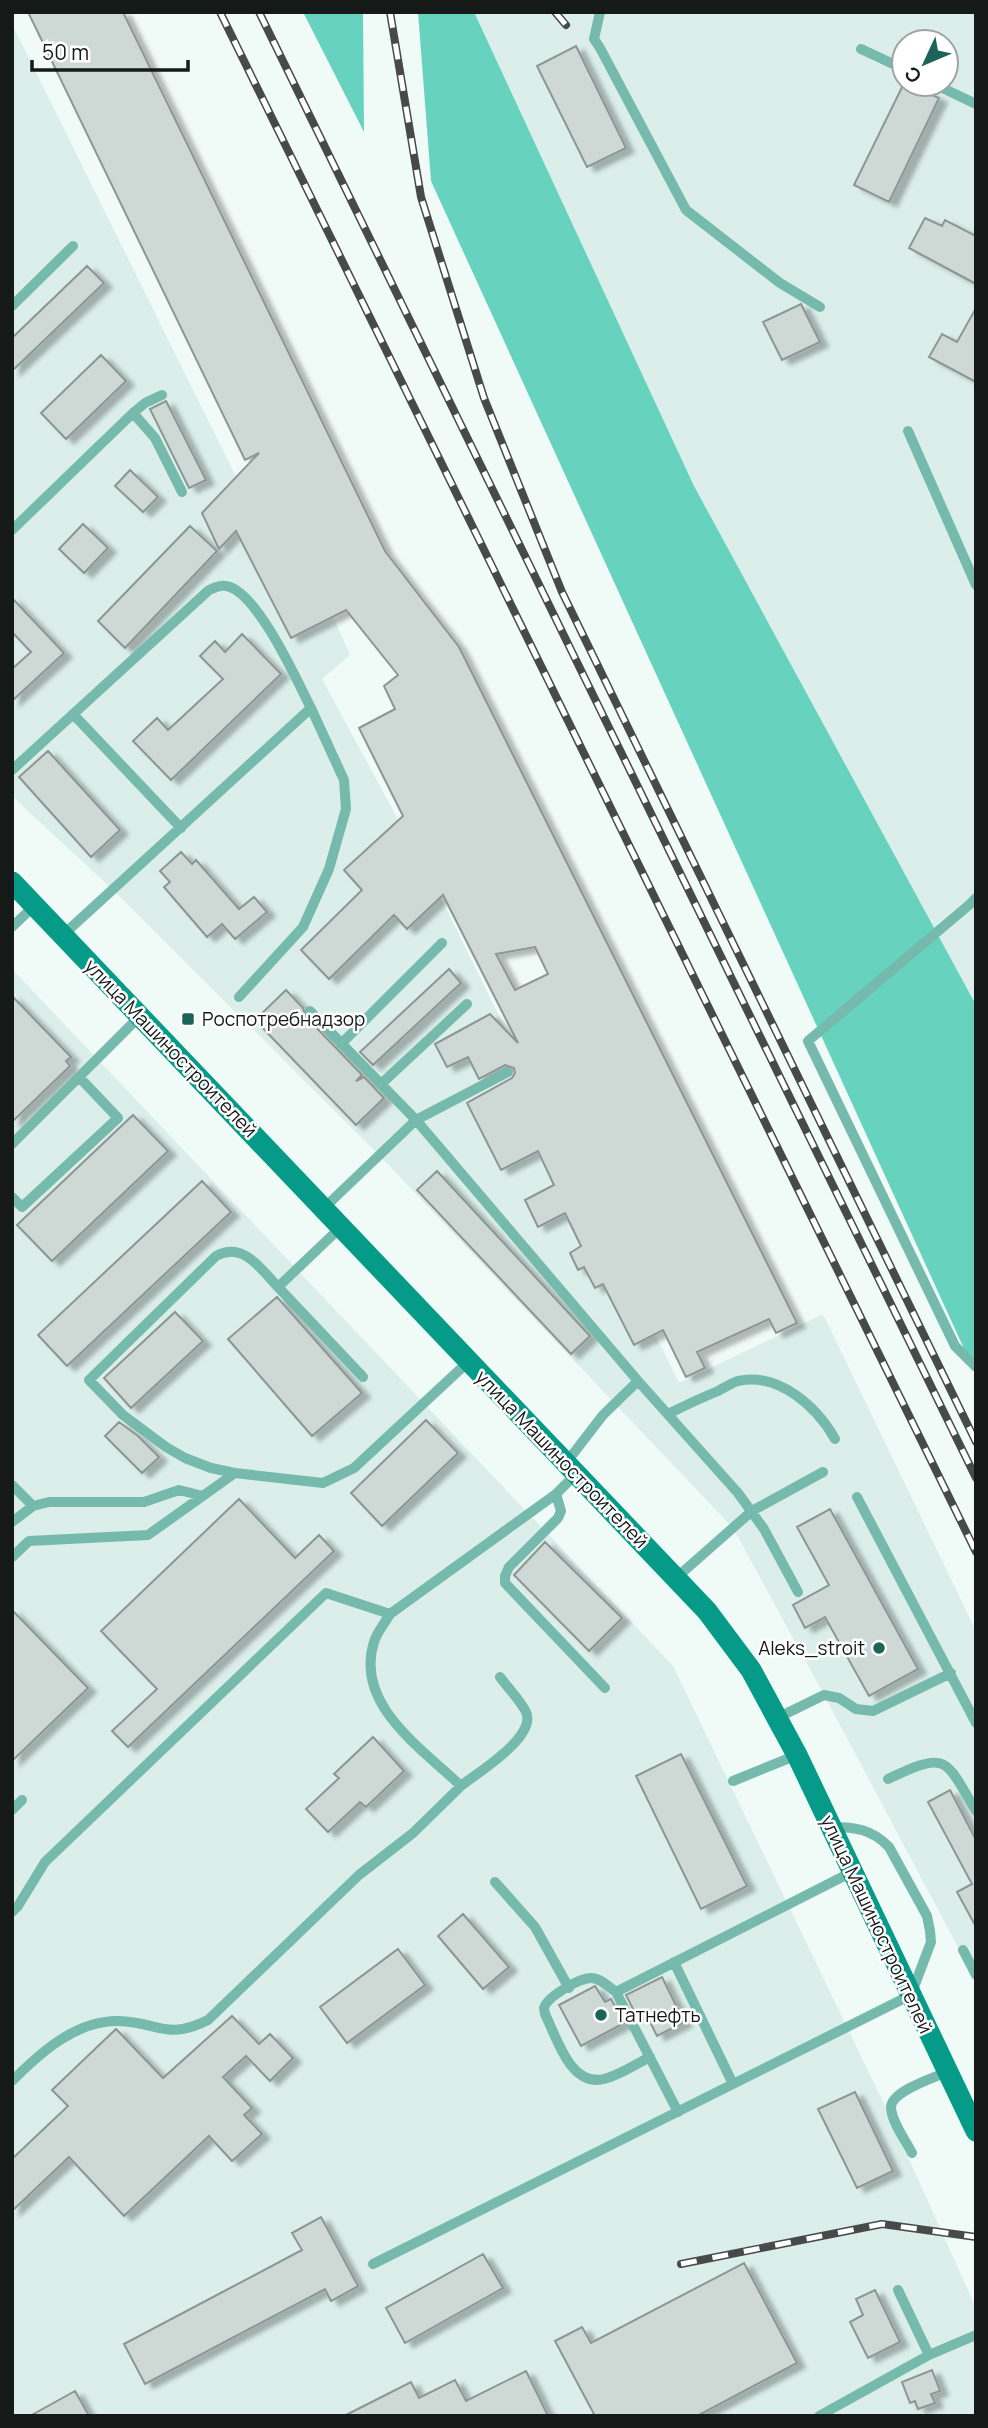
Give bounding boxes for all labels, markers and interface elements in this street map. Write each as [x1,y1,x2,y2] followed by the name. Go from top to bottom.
[32,28,187,72] scale bar
[890,28,960,98] north arrow
[42,38,89,66] text: 50 m
[899,61,927,89] text: С
[79,953,263,1143] street label: улица Машиностроителей
[202,1006,365,1032] place label: Роспотребнадзор
[180,1011,196,1027] marker: Роспотребнадзор
[470,1364,654,1554] street label: улица Машиностроителей
[758,1635,865,1661] place label: Aleks_stroit
[871,1640,887,1656] marker: Aleks_stroit
[815,1810,939,2038] street label: улица Машиностроителей
[615,2002,701,2028] place label: Татнефть
[593,2007,609,2023] marker: Татнефть

